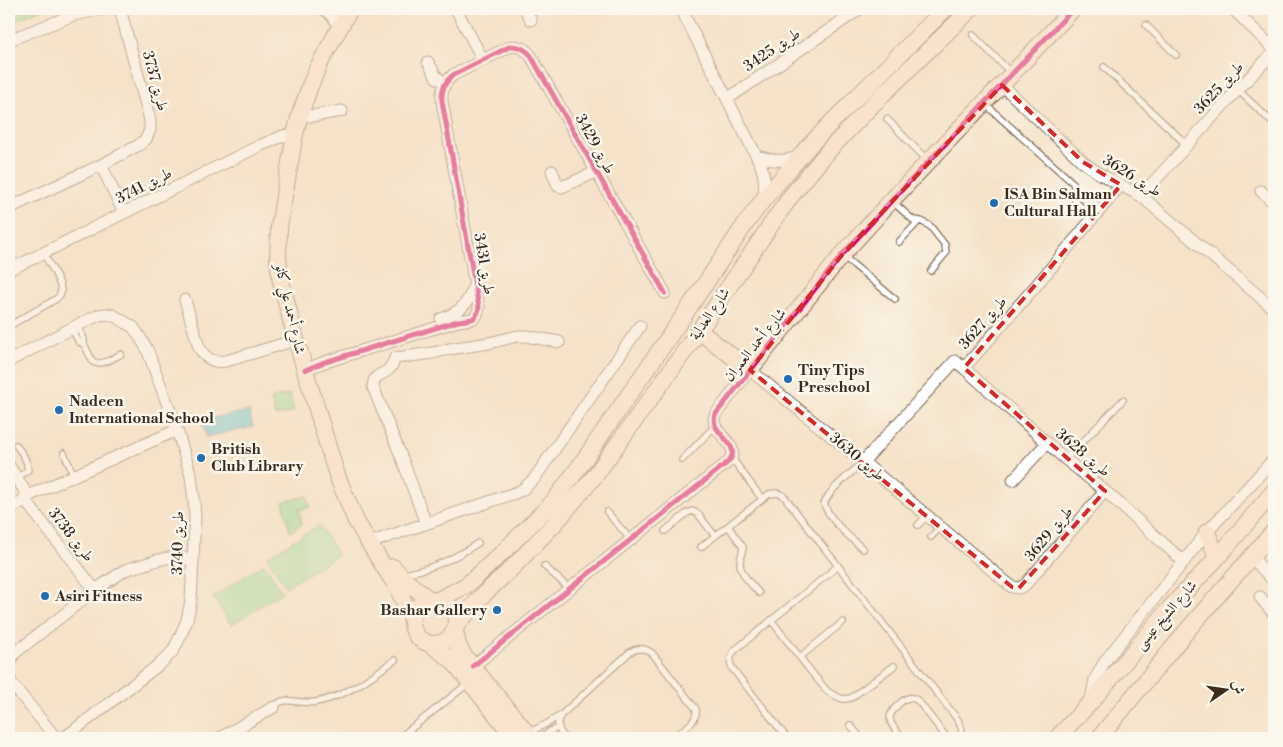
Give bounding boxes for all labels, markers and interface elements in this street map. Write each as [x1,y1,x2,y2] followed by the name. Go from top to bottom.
[740,24,804,76] street label: طريق 3425
[138,49,172,113] street label: طريق 3737
[1190,58,1248,118] street label: طريق 3625
[571,111,619,177] street label: طريق 3429
[1099,151,1165,201] street label: طريق 3626
[113,164,175,208] street label: طريق 3741
[1004,185,1112,221] place label: ISA Bin Salman Cultural Hall
[988,197,1000,209] marker: ISA Bin Salman Cultural Hall
[469,232,499,296] street label: طريق 3431
[266,260,312,357] street label: شارع أحمد علي كانو
[685,284,737,346] street label: شارع العدلية
[955,293,1011,353] street label: طريق 3627
[718,303,793,387] street label: شارع أحمد العمران
[798,361,870,397] place label: Tiny Tips Preschool
[782,373,794,385] marker: Tiny Tips Preschool
[69,392,214,428] place label: Nadeen International School
[53,404,65,416] marker: Nadeen International School
[1052,425,1114,481] street label: طريق 3628
[826,428,888,486] street label: طريق 3630
[211,440,304,476] place label: British Club Library
[195,452,207,464] marker: British Club Library
[1021,503,1077,565] street label: طريق 3629
[44,504,98,566] street label: طريق 3738
[168,511,188,575] street label: طريق 3740
[1131,576,1204,656] street label: شارع الشيخ عيسى
[54,587,142,606] place label: Asiri Fitness
[39,590,51,602] marker: Asiri Fitness
[380,601,487,620] place label: Bashar Gallery
[491,604,503,616] marker: Bashar Gallery
[1200,664,1250,714] north arrow
[1227,679,1248,696] text: ش

